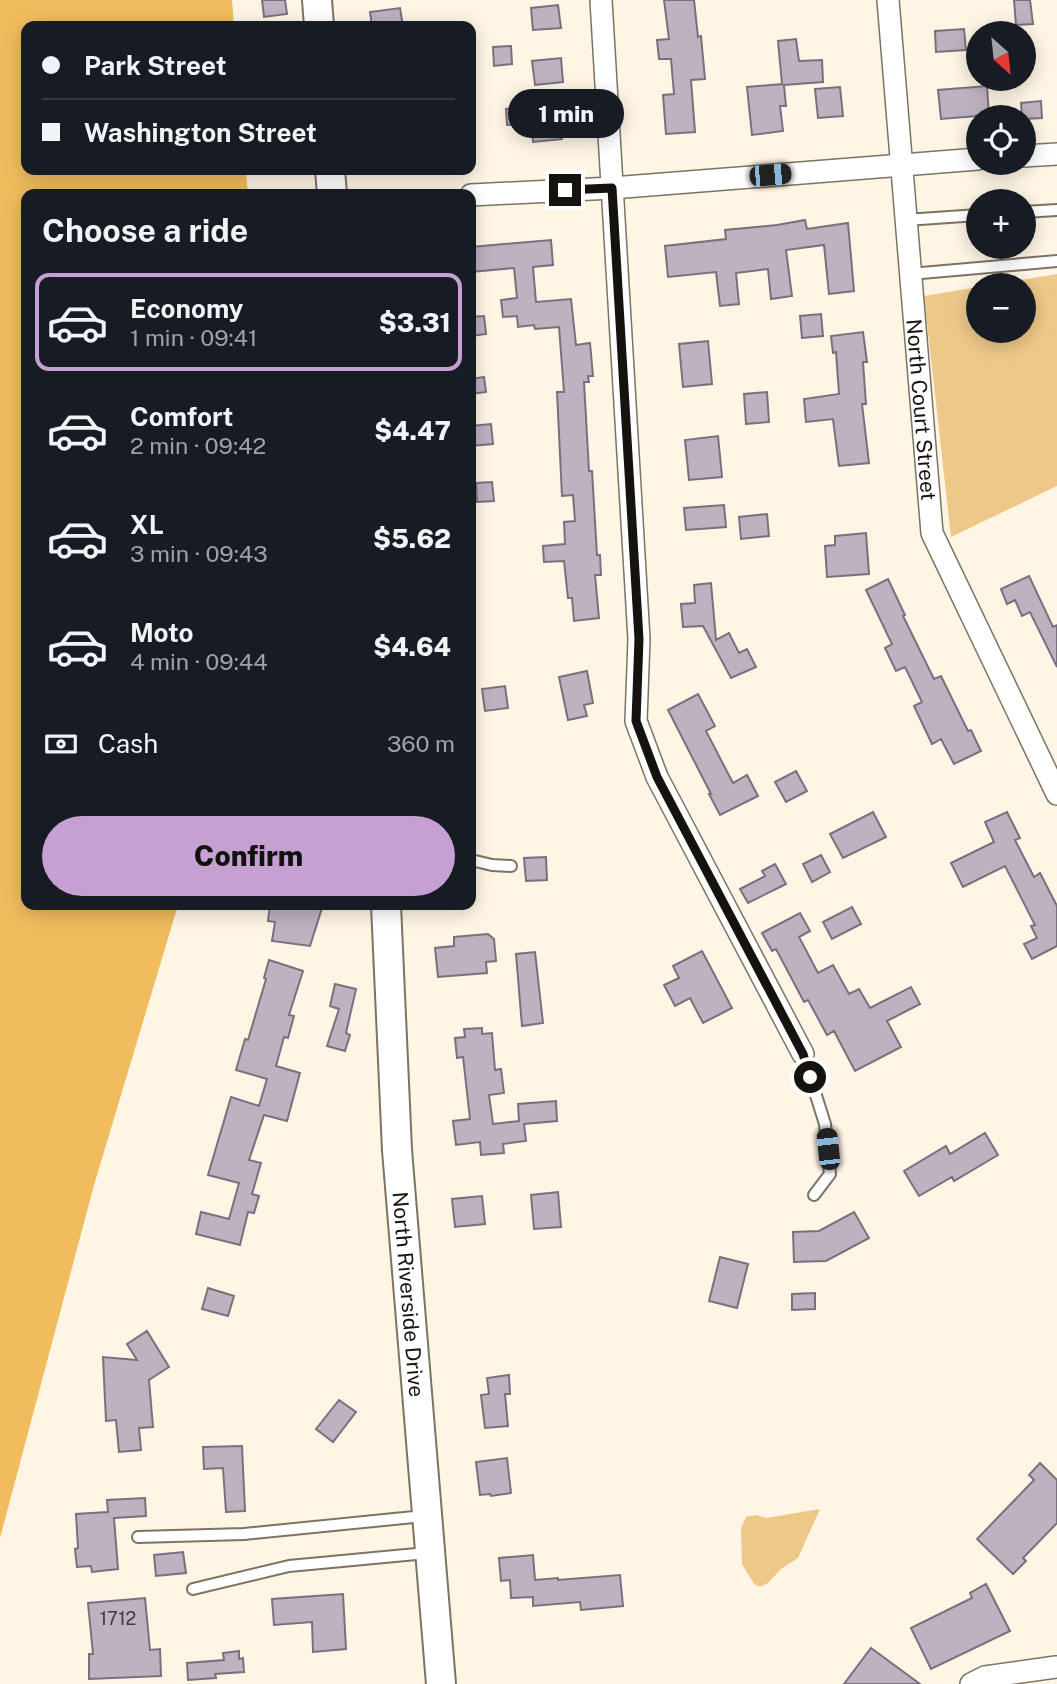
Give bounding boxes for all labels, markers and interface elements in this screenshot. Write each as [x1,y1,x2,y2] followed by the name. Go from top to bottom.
[966,21,1036,91] north arrow
[966,21,1036,343] map controls
[84,50,226,81] text: Park Street
[507,88,623,138] callout: 1 min
[538,100,594,127] text: 1 min
[966,105,1036,175] button: locate
[84,117,317,148] text: Washington Street
[749,163,792,187] car
[549,174,581,206] route end
[966,189,1036,259] button: +
[42,212,248,249] text: Choose a ride
[966,273,1036,343] button: −
[46,291,109,354] icon: car
[130,293,243,324] text: Economy
[379,307,451,338] text: $3.31
[902,318,942,501] street label: North Court Street
[130,324,257,351] text: 1 min · 09:41
[46,399,109,462] icon: car
[130,401,233,432] text: Comfort
[374,415,451,446] text: $4.47
[130,432,266,459] text: 2 min · 09:42
[46,507,109,570] icon: car
[130,509,164,540] text: XL
[373,523,451,554] text: $5.62
[130,540,268,567] text: 3 min · 09:43
[46,615,109,678] icon: car
[130,617,193,648] text: Moto
[373,631,451,662] text: $4.64
[130,648,268,675] text: 4 min · 09:44
[42,725,80,763] icon: cash
[98,728,158,759] text: Cash
[387,730,455,757] text: 360 m
[42,816,455,896] button: Confirm
[794,1061,826,1093] route start
[816,1127,841,1171] car
[388,1191,430,1398] street label: North Riverside Drive
[100,1608,136,1629] house number: 1712

